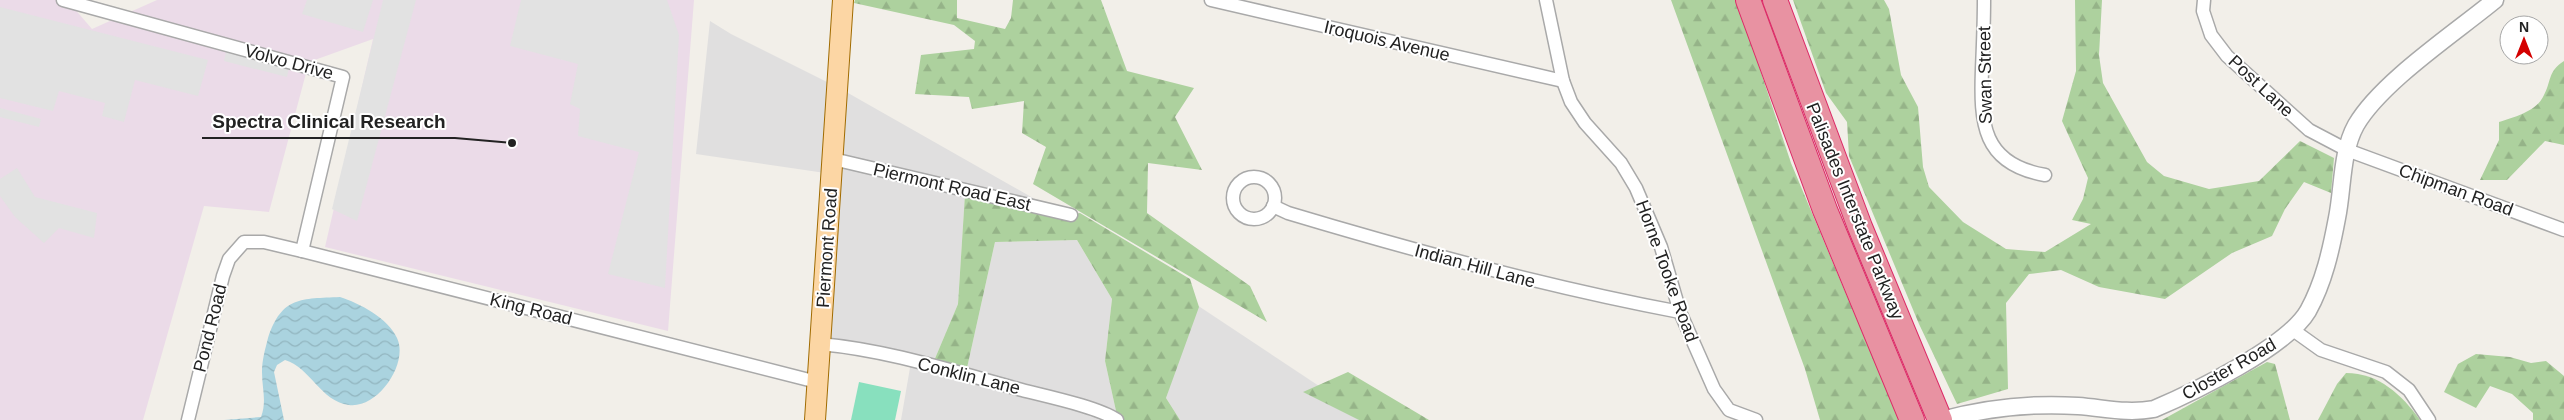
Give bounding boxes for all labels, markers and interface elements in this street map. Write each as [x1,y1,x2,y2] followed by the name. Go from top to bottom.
[2499,15,2549,65] north arrow
[1322,17,1452,65] street label: Iroquois Avenue
[2519,19,2529,35] text: N
[1974,26,1996,124] street label: Swan Street
[242,41,336,83] street label: Volvo Drive
[2225,51,2297,121] street label: Post Lane
[1802,100,1908,322] street label: Palisades Interstate Parkway
[202,104,455,138] callout: Spectra Clinical Research
[212,111,446,132] text: Spectra Clinical Research
[871,159,1033,215] street label: Piermont Road East
[2396,160,2516,220] street label: Chipman Road
[813,187,841,309] street label: Piermont Road
[1632,197,1702,345] street label: Horne Tooke Road
[1412,240,1538,292] street label: Indian Hill Lane
[189,282,231,374] street label: Pond Road
[488,289,574,329] street label: King Road
[2179,334,2279,404] street label: Closter Road
[916,354,1022,398] street label: Conklin Lane

